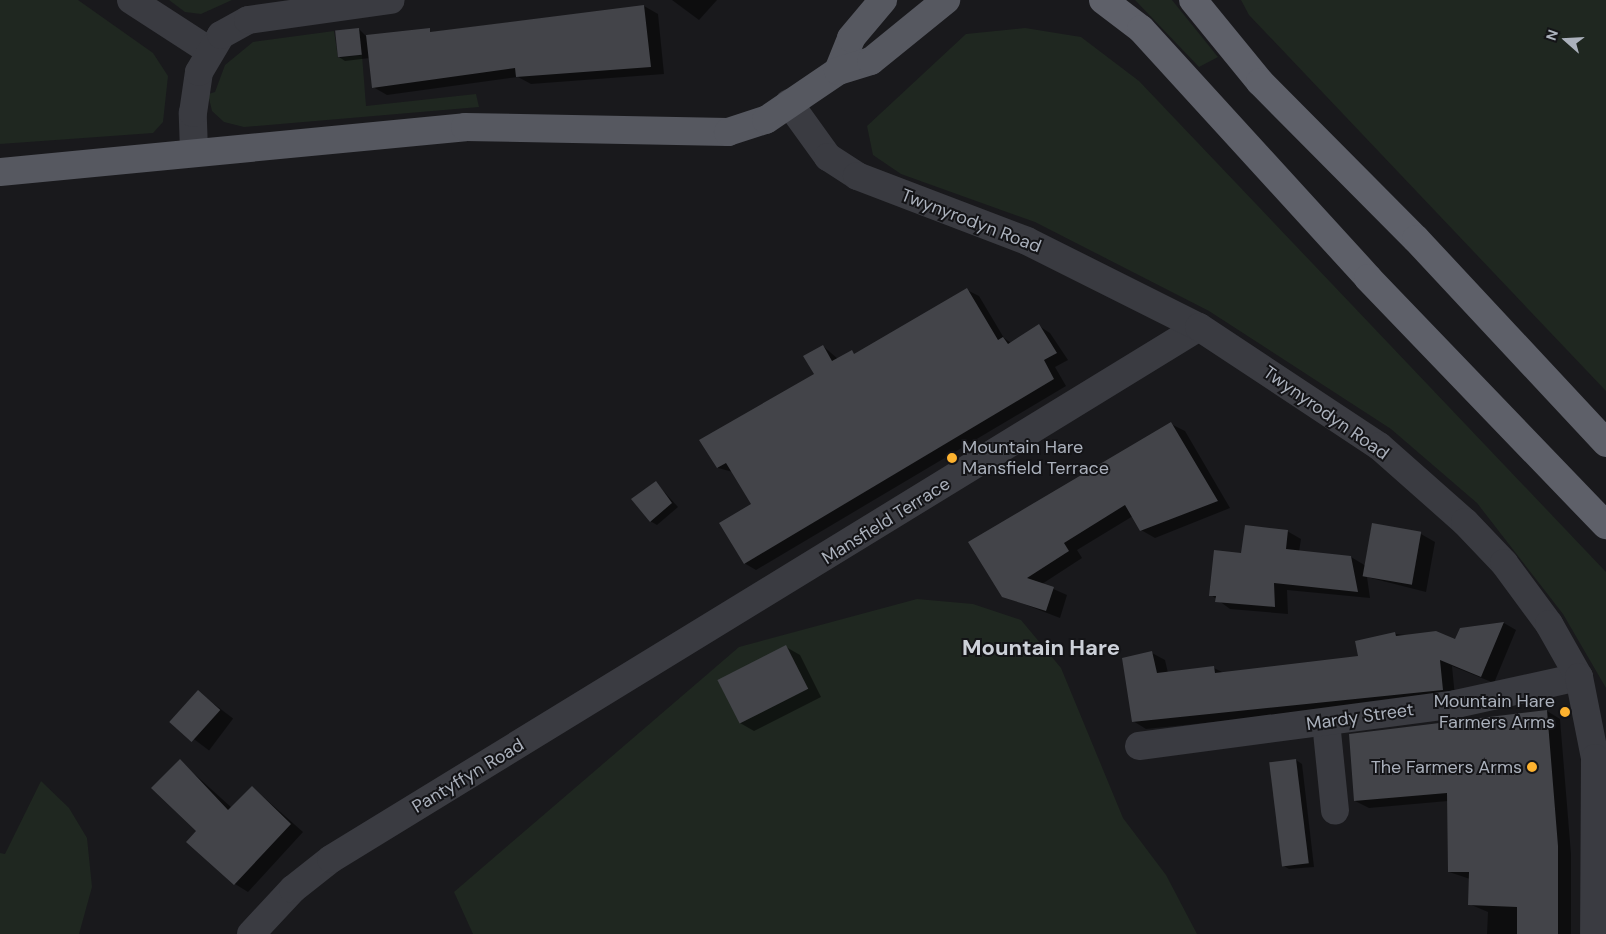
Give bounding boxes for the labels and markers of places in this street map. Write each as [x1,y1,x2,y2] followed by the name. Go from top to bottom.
[962,437,1109,479] place label: Mountain Hare Mansfield Terrace
[946,452,958,464] marker: Mountain Hare Mansfield Terrace
[1434,691,1555,734] place label: Mountain Hare Farmers Arms
[1559,706,1571,718] marker: Mountain Hare Farmers Arms
[1371,756,1522,778] place label: The Farmers Arms
[1526,761,1538,773] marker: The Farmers Arms

